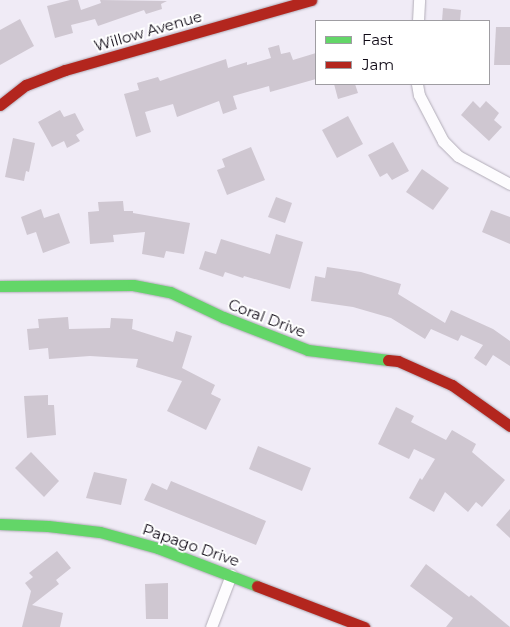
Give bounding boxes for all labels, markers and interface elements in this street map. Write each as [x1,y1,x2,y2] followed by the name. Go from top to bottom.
[92,7,204,55] street label: Willow Avenue
[315,20,490,85] legend
[362,30,393,49] text: Fast
[362,55,394,74] text: Jam
[226,295,308,341] street label: Coral Drive
[140,520,242,570] street label: Papago Drive

